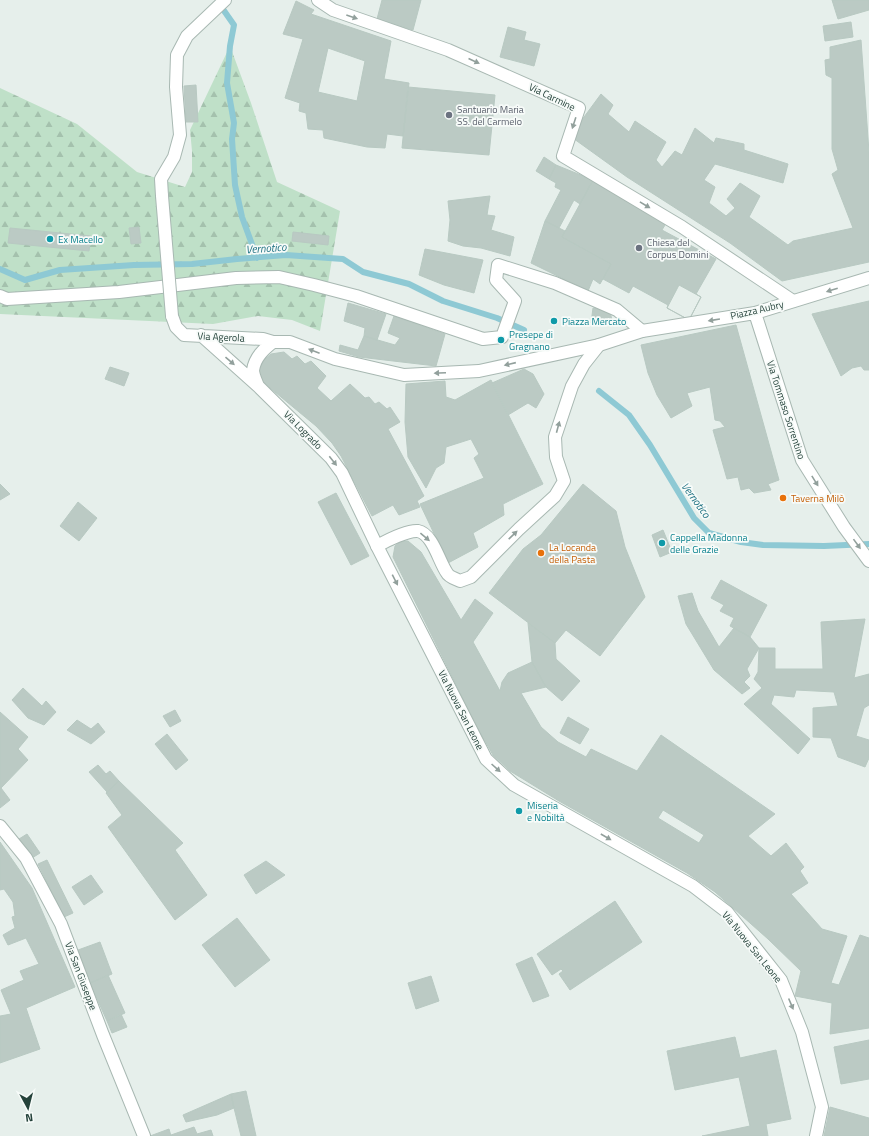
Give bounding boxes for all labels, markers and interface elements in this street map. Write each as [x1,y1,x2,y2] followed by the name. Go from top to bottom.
[347,14,359,20] one-way arrow
[469,59,481,65] one-way arrow
[526,79,578,115] street label: Via Carmine
[457,102,524,129] place label: Santuario Maria SS. del Carmelo
[444,110,454,120] marker: Santuario Maria SS. del Carmelo
[571,117,577,129] one-way arrow
[639,201,651,208] one-way arrow
[58,232,103,247] place label: Ex Macello
[45,234,55,244] marker: Ex Macello
[647,235,708,262] place label: Chiesa del Corpus Domini
[245,239,287,257] water label: Vernotico
[634,243,644,253] marker: Chiesa del Corpus Domini
[825,287,837,293] one-way arrow
[729,297,785,323] street label: Piazza Aubry
[562,314,626,329] place label: Piazza Mercato
[549,316,559,326] marker: Piazza Mercato
[708,317,720,323] one-way arrow
[509,327,553,354] place label: Presepe di Gragnano
[197,328,245,346] street label: Via Agerola
[496,335,506,345] marker: Presepe di Gragnano
[308,348,319,354] one-way arrow
[225,357,235,366] one-way arrow
[763,359,809,461] street label: Via Tommaso Sorrentino
[504,362,516,368] one-way arrow
[434,370,446,377] one-way arrow
[280,407,326,453] street label: Via Logrado
[555,421,561,433] one-way arrow
[329,456,337,467] one-way arrow
[811,476,819,486] one-way arrow
[678,479,715,522] water label: Vernotico
[791,491,844,506] place label: Taverna Milò
[778,493,788,503] marker: Taverna Milò
[508,530,518,540] one-way arrow
[670,530,748,557] place label: Cappella Madonna delle Grazie
[420,532,431,541] one-way arrow
[657,538,667,548] marker: Cappella Madonna delle Grazie
[852,539,861,550] one-way arrow
[549,540,596,567] place label: La Locanda della Pasta
[536,548,546,558] marker: La Locanda della Pasta
[392,575,398,586] one-way arrow
[434,667,488,753] street label: Via Nuova San Leone
[491,764,501,773] one-way arrow
[527,798,565,825] place label: Miseria e Nobiltà
[514,806,524,816] marker: Miseria e Nobiltà
[600,833,611,840] one-way arrow
[719,908,785,986] street label: Via Nuova San Leone
[61,940,101,1012] street label: Via San Giuseppe
[788,999,794,1010] one-way arrow
[8,1088,48,1128] north arrow
[24,1110,34,1126] text: N

